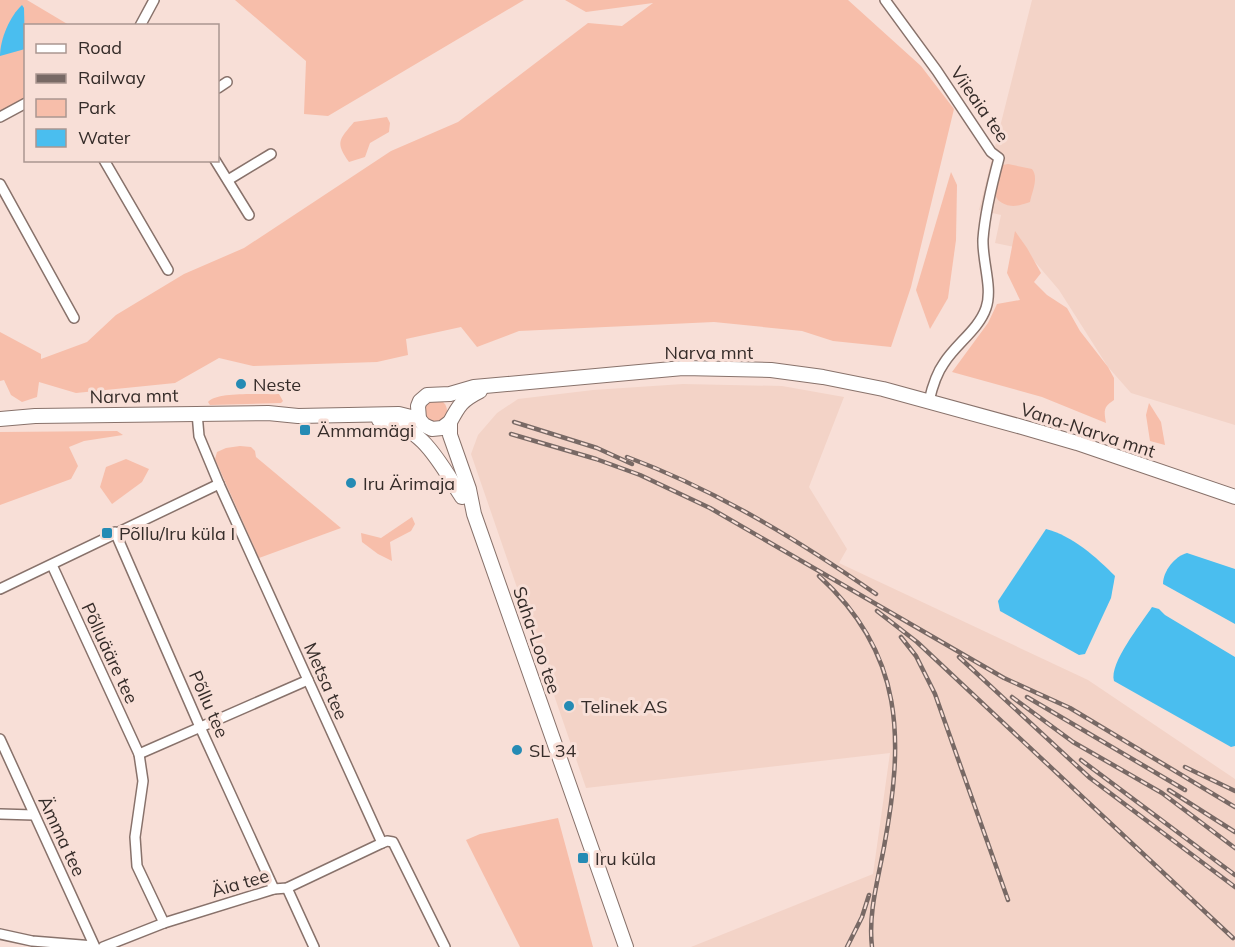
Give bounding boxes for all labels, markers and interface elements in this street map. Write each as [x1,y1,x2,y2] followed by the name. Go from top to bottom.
[24,24,219,162] legend
[78,36,122,59] text: Road
[946,62,1014,146] street label: Viieaia tee
[78,66,146,89] text: Railway
[78,96,117,119] text: Park
[78,126,131,149] text: Water
[665,341,753,364] street label: Narva mnt
[253,373,301,396] place label: Neste
[234,377,248,391] marker: Neste
[89,384,179,408] street label: Narva mnt
[1018,397,1158,463] street label: Vana-Narva mnt
[317,419,414,442] place label: Ämmamägi
[298,423,312,437] marker: Ämmamägi
[363,472,455,495] place label: Iru Ärimaja
[344,476,358,490] marker: Iru Ärimaja
[119,522,235,545] place label: Põllu/Iru küla I
[100,526,114,540] marker: Põllu/Iru küla I
[508,583,566,697] street label: Saha-Loo tee
[77,599,143,707] street label: Põlluääre tee
[299,639,353,723] street label: Metsa tee
[184,667,234,741] street label: Põllu tee
[581,695,668,718] place label: Telinek AS
[562,699,576,713] marker: Telinek AS
[529,739,577,762] place label: SL 34
[510,743,524,757] marker: SL 34
[33,792,91,880] street label: Ämma tee
[595,847,656,870] place label: Iru küla
[576,851,590,865] marker: Iru küla
[209,864,271,902] street label: Äia tee

